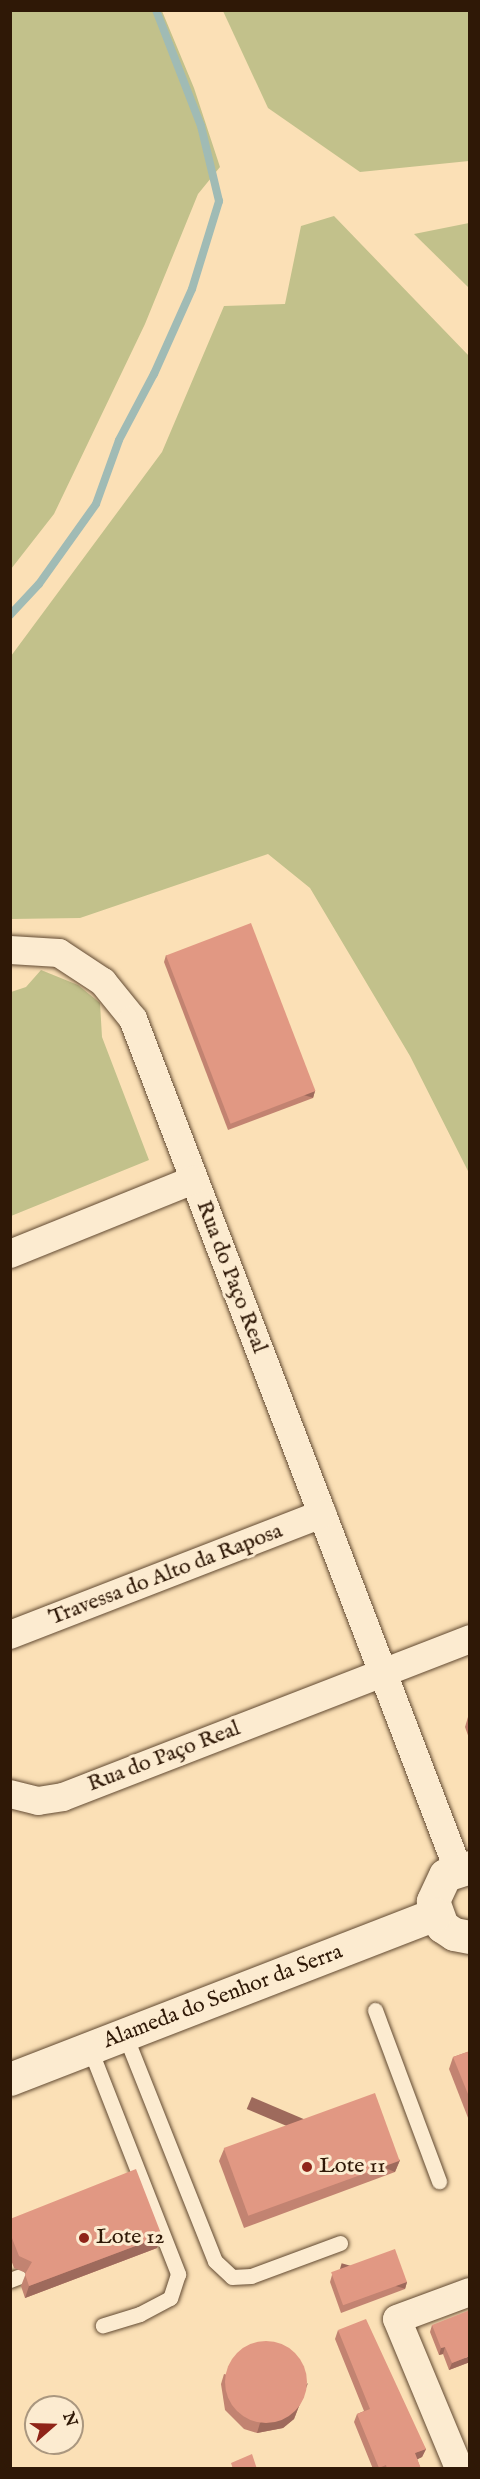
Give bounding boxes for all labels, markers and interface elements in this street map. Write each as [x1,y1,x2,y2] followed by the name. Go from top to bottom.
[190,1197,272,1357] street label: Rua do Paço Real
[46,1518,286,1632] street label: Travessa do Alto da Raposa
[84,1716,244,1798] street label: Rua do Paço Real
[100,1939,346,2055] street label: Alameda do Senhor da Serra
[319,2154,386,2180] place label: Lote 11
[300,2160,314,2174] marker: Lote 11
[96,2225,165,2251] place label: Lote 12
[77,2231,91,2245] marker: Lote 12
[24,2395,84,2455] north arrow
[57,2410,81,2429] text: N

